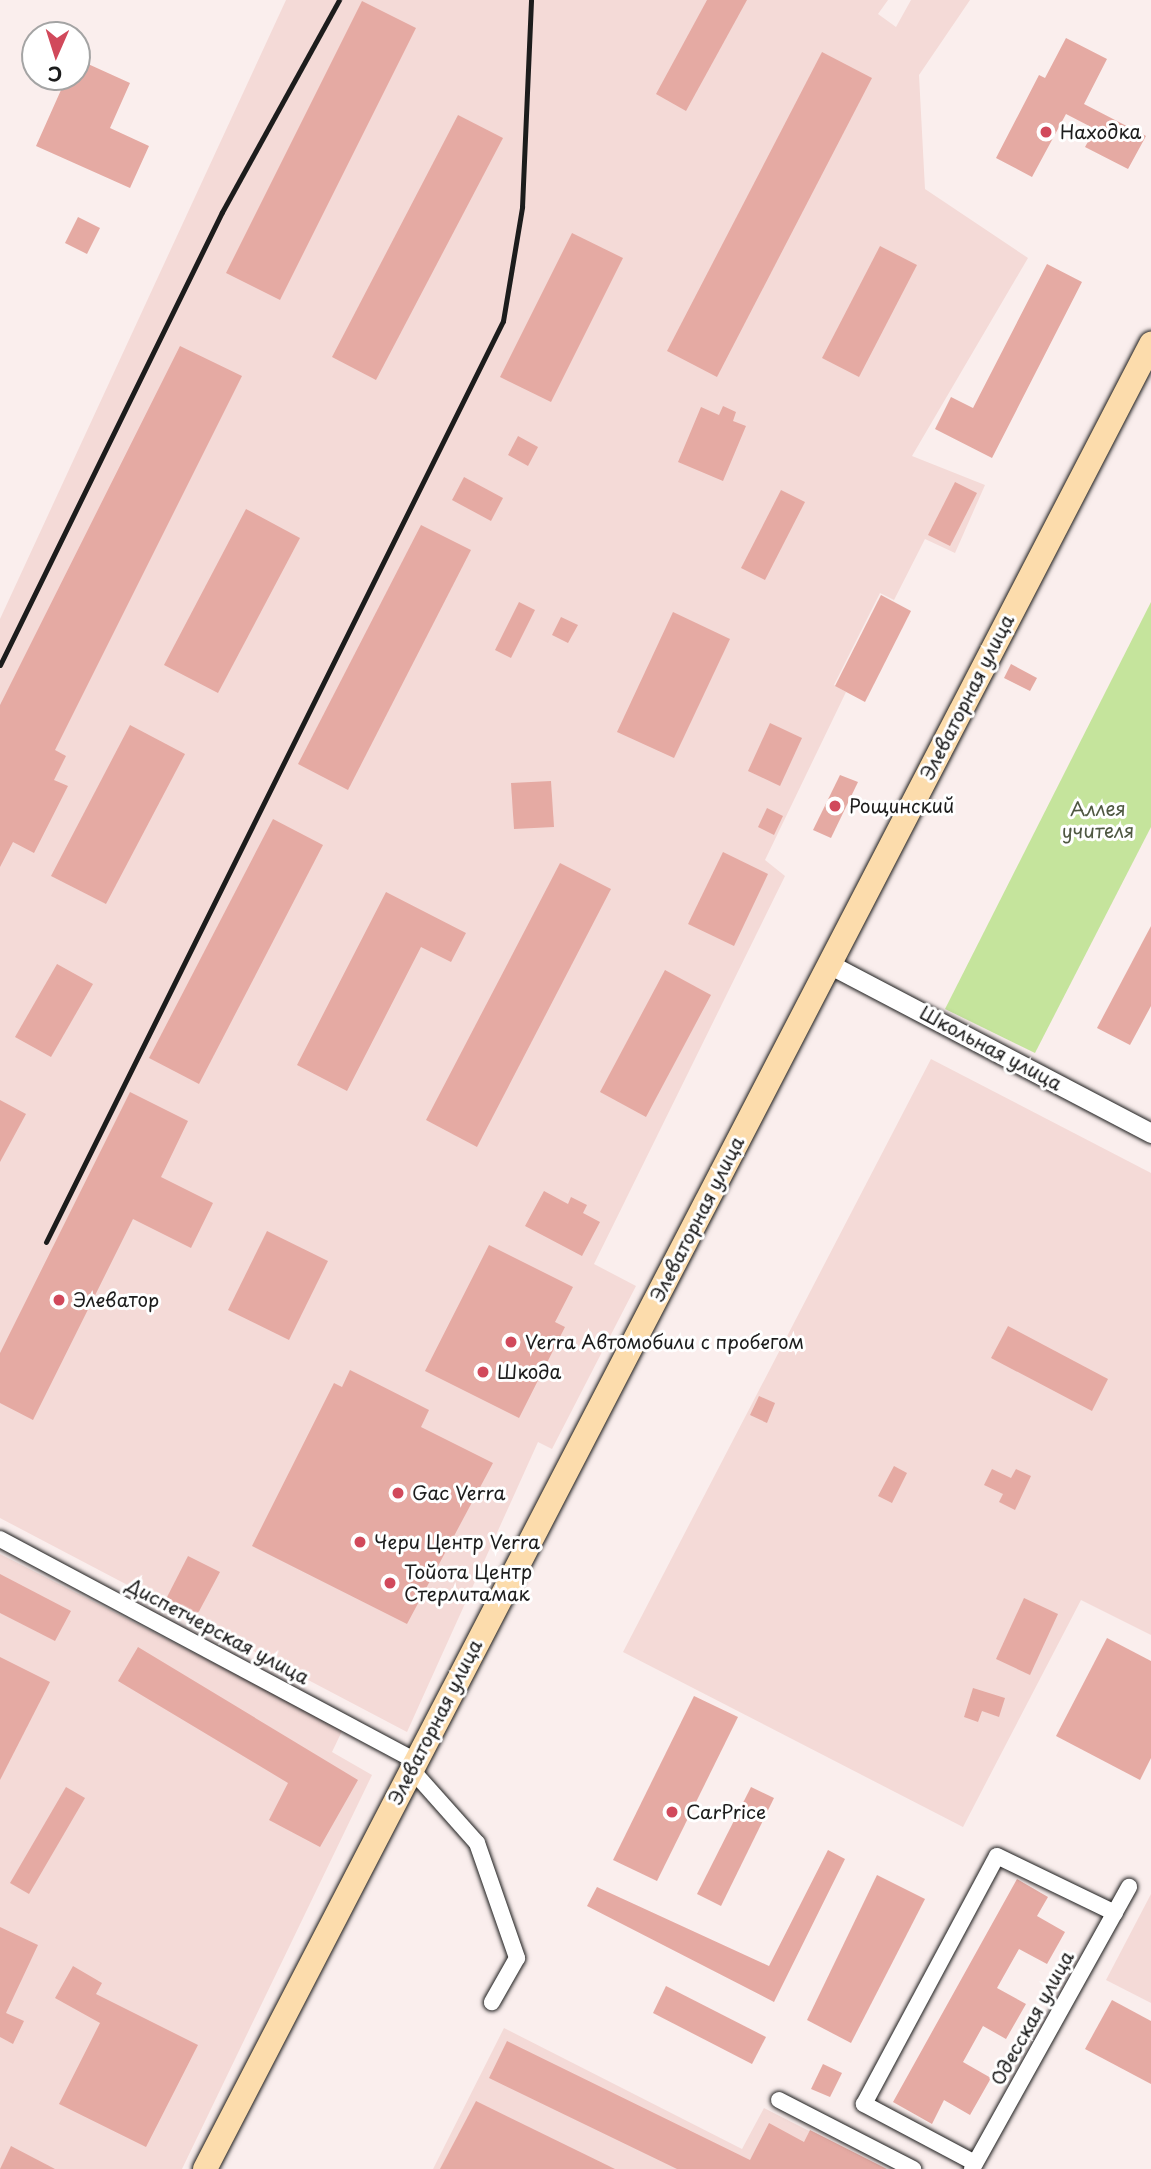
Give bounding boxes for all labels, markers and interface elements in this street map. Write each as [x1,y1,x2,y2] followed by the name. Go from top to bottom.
[21,21,91,91] north arrow
[47,61,63,89] text: С
[1060,121,1141,143] place label: Находка
[1038,124,1054,140] marker: Находка
[915,610,1019,784] street label: Элеваторная улица
[849,795,954,817] place label: Рощинский
[827,798,843,814] marker: Рощинский
[1062,798,1134,842] park label: Аллея учителя
[915,1001,1067,1095] street label: Школьная улица
[645,1132,749,1306] street label: Элеваторная улица
[73,1289,159,1311] place label: Элеватор
[51,1292,67,1308] marker: Элеватор
[525,1331,807,1353] place label: Verra Автомобили с пробегом
[503,1334,519,1350] marker: Verra Автомобили с пробегом
[497,1361,561,1383] place label: Шкода
[475,1364,491,1380] marker: Шкода
[412,1482,506,1504] place label: Gac Verra
[390,1485,406,1501] marker: Gac Verra
[374,1531,541,1553] place label: Чери Центр Verra
[352,1534,368,1550] marker: Чери Центр Verra
[404,1561,532,1605] place label: Тойота Центр Стерлитамак
[122,1573,314,1689] street label: Диспетчерская улица
[382,1575,398,1591] marker: Тойота Центр Стерлитамак
[383,1635,487,1809] street label: Элеваторная улица
[686,1801,766,1823] place label: CarPrice
[664,1804,680,1820] marker: CarPrice
[985,1946,1079,2090] street label: Одесская улица

